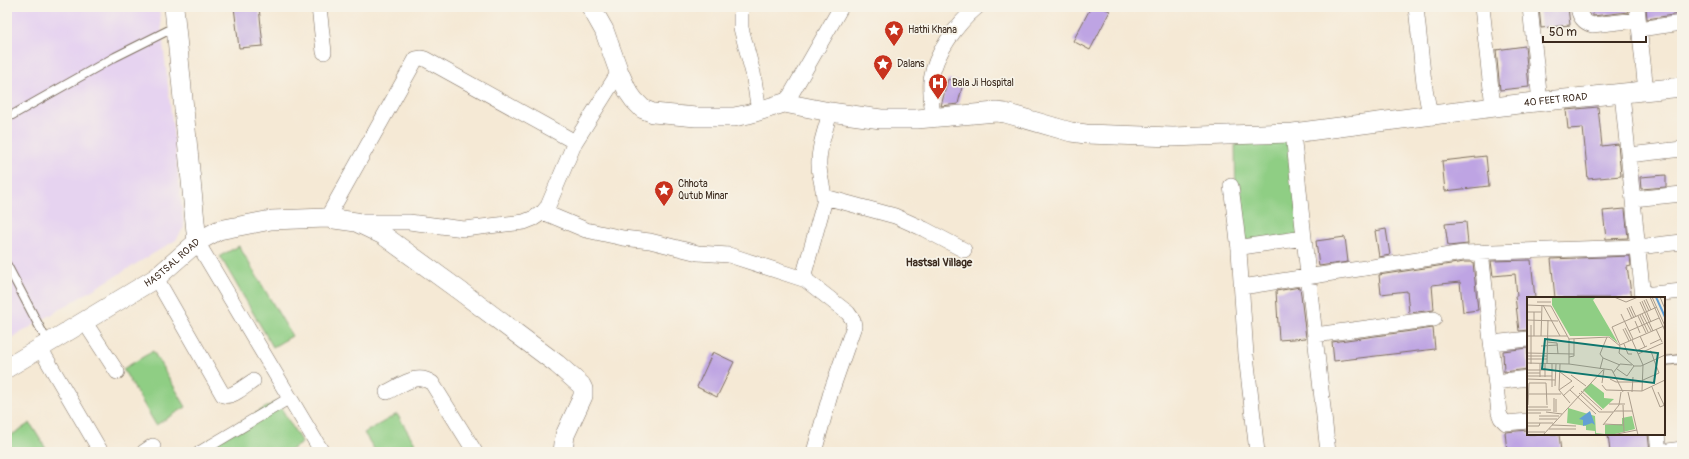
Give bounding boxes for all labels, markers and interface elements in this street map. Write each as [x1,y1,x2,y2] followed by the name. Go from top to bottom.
[1543,18,1646,44] scale bar
[883,19,905,47] place icon: Hathi Khana
[908,24,957,36] place label: Hathi Khana
[1549,25,1577,40] text: 50 m
[872,53,894,81] place icon: Dalans
[897,58,925,70] place label: Dalans
[927,72,949,100] hospital icon: Bala Ji Hospital
[952,77,1014,89] place label: Bala Ji Hospital
[1523,91,1588,109] street label: 40 FEET ROAD
[678,178,728,202] place label: Chhota Qutub Minar
[653,179,675,207] place icon: Chhota Qutub Minar
[142,236,202,290] street label: HASTSAL ROAD
[906,256,973,269] district label: Hastsal Village
[1527,297,1665,435] inset map

